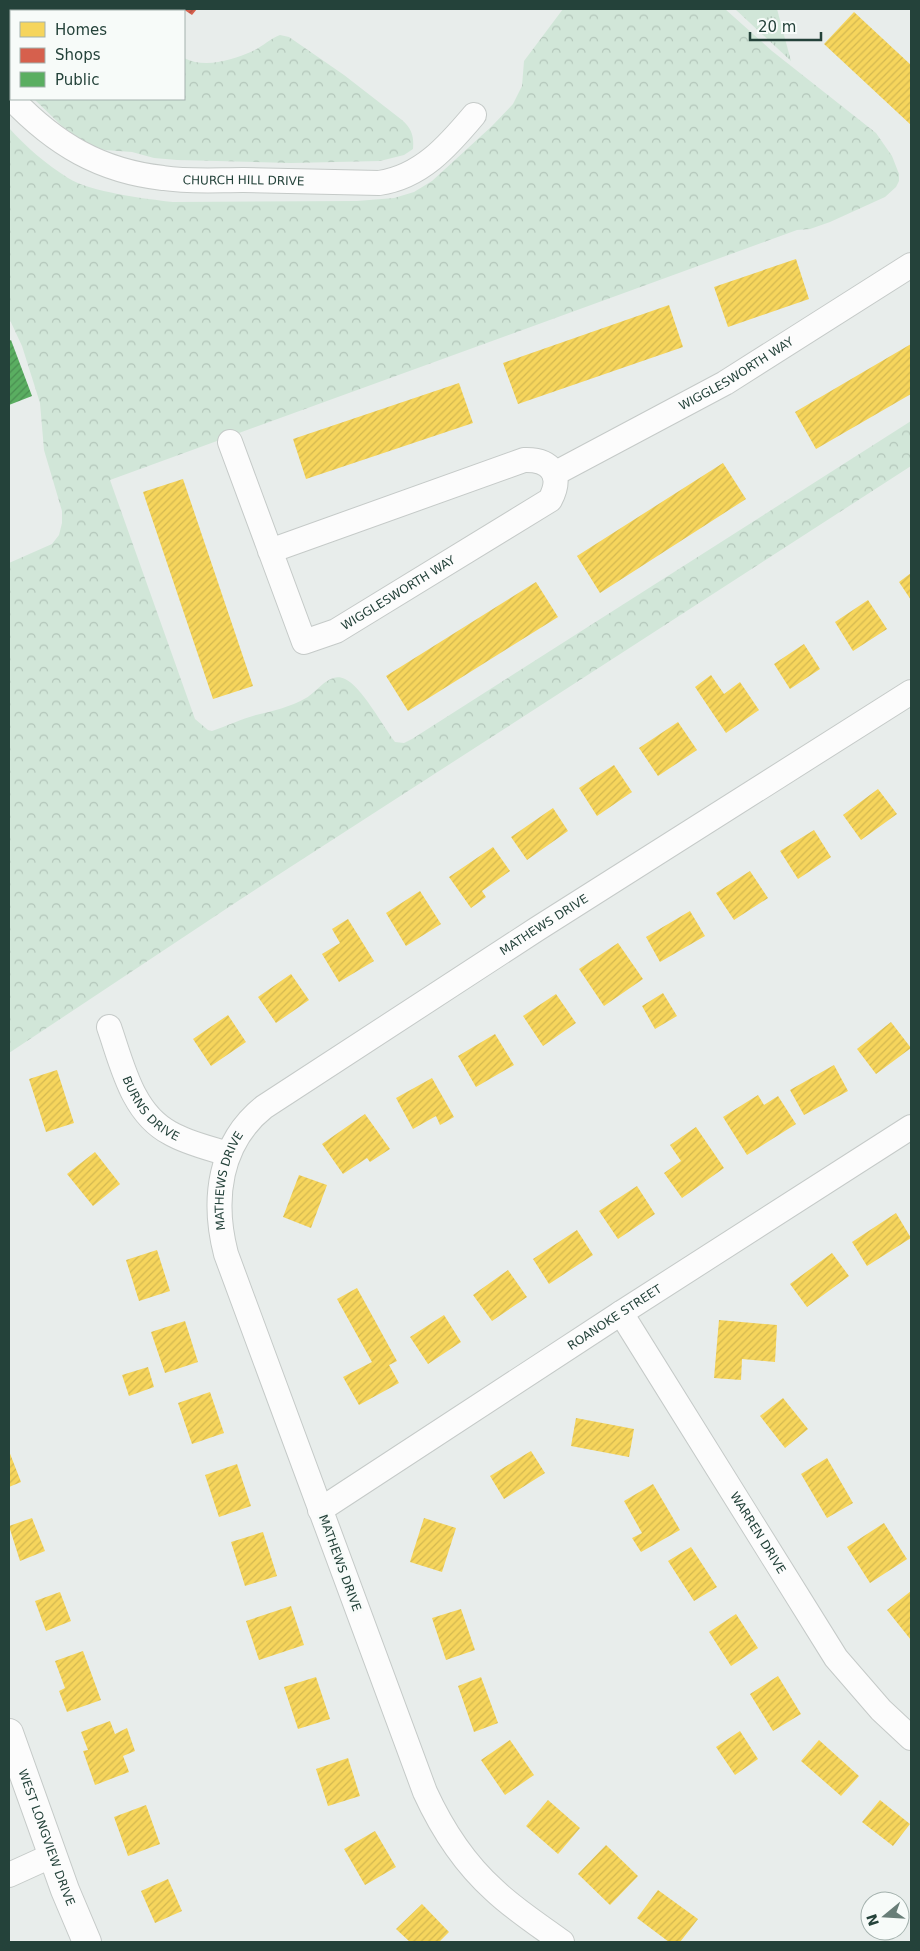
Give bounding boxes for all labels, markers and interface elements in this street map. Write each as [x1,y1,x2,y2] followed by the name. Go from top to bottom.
[10,10,185,100] legend
[750,10,821,42] scale bar
[758,18,796,36] text: 20 m
[55,21,107,39] text: Homes
[55,46,101,64] text: Shops
[55,71,99,89] text: Public
[182,173,305,188] street label: CHURCH HILL DRIVE
[677,334,797,413] street label: WIGGLESWORTH WAY
[339,552,458,633] street label: WIGGLESWORTH WAY
[497,891,591,958] street label: MATHEWS DRIVE
[120,1074,182,1144] street label: BURNS DRIVE
[212,1129,246,1231] street label: MATHEWS DRIVE
[565,1281,665,1353] street label: ROANOKE STREET
[727,1489,789,1576] street label: WARREN DRIVE
[316,1513,364,1613] street label: MATHEWS DRIVE
[15,1767,78,1908] street label: WEST LONGVIEW DRIVE
[860,1891,910,1941] north arrow
[863,1912,882,1928] text: N

